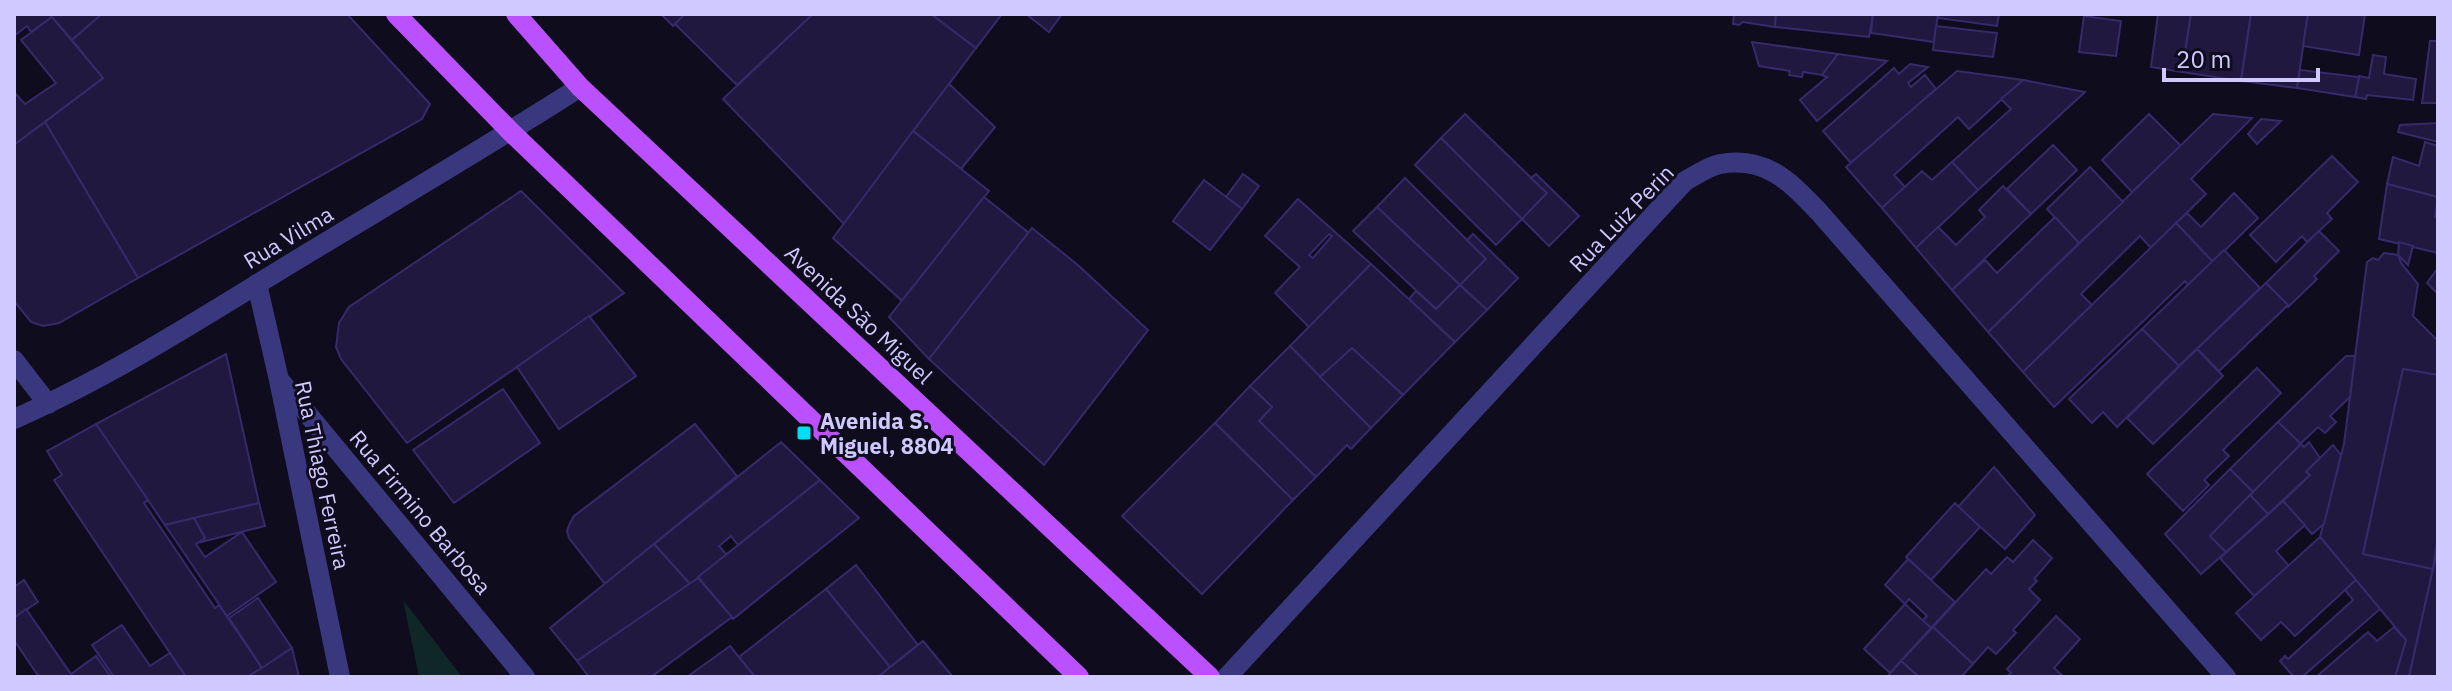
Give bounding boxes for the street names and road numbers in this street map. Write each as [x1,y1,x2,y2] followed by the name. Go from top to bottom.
[1562,158,1680,278] street label: Rua Luiz Perin
[238,199,338,275] street label: Rua Vilma
[779,238,939,390] street label: Avenida São Miguel
[289,378,357,572] street label: Rua Thiago Ferreira
[344,424,498,600] street label: Rua Firmino Barbosa

